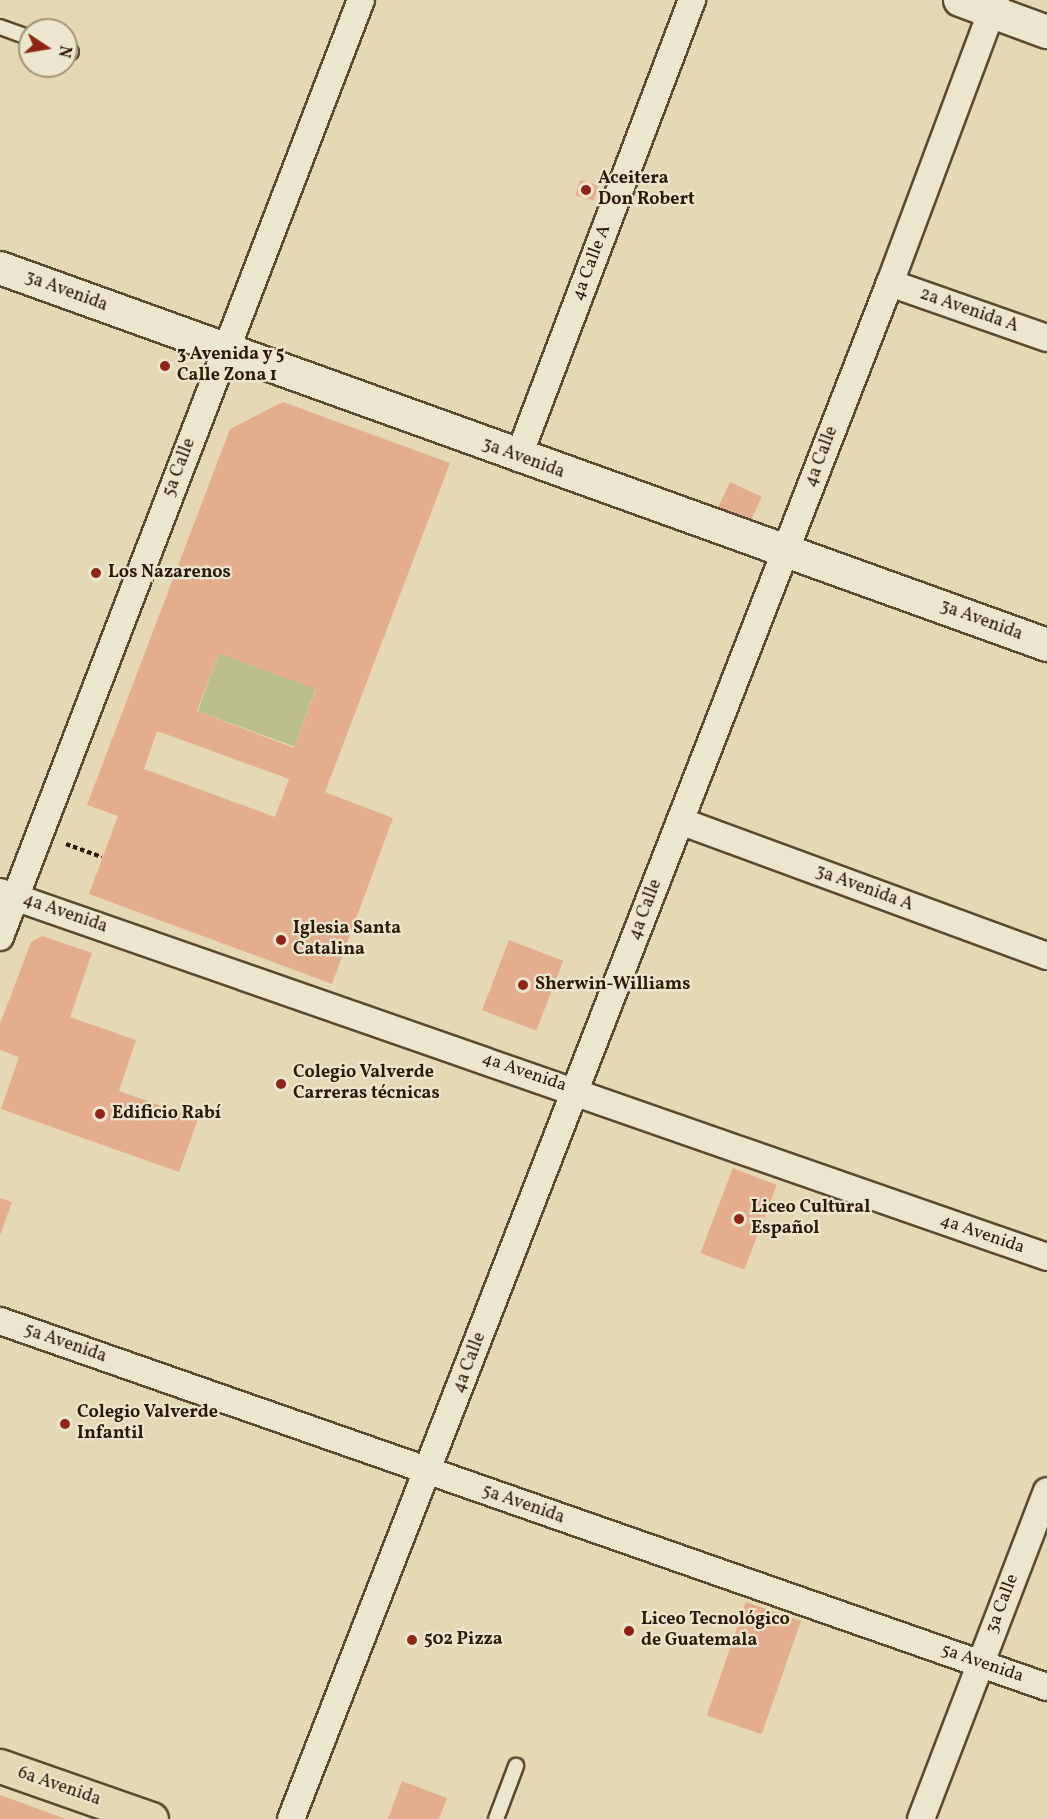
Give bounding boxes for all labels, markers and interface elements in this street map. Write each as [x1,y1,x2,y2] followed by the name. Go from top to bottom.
[18,18,78,78] north arrow
[52,43,76,59] text: N
[598,169,695,212] place label: Aceitera Don Robert
[579,183,593,197] marker: Aceitera Don Robert
[568,222,616,304] street label: 4a Calle A
[22,267,110,317] street label: 3a Avenida
[917,284,1021,338] street label: 2a Avenida A
[177,345,285,388] place label: 3 Avenida y 5 Calle Zona 1
[158,359,172,373] marker: 3 Avenida y 5 Calle Zona 1
[801,424,843,490] street label: 4a Calle
[479,434,567,484] street label: 3a Avenida
[159,436,201,500] street label: 5a Calle
[108,562,231,584] place label: Los Nazarenos
[89,566,103,580] marker: Los Nazarenos
[937,596,1025,646] street label: 3a Avenida
[812,861,916,917] street label: 3a Avenida A
[625,877,667,943] street label: 4a Calle
[20,889,110,939] street label: 4a Avenida
[293,919,401,962] place label: Iglesia Santa Catalina
[274,933,288,947] marker: Iglesia Santa Catalina
[535,974,691,996] place label: Sherwin-Williams
[516,978,530,992] marker: Sherwin-Williams
[479,1048,569,1098] street label: 4a Avenida
[293,1063,440,1106] place label: Colegio Valverde Carreras técnicas
[274,1077,288,1091] marker: Colegio Valverde Carreras técnicas
[112,1103,221,1125] place label: Edificio Rabí
[93,1107,107,1121] marker: Edificio Rabí
[751,1198,870,1240] place label: Liceo Cultural Español
[937,1210,1027,1260] street label: 4a Avenida
[732,1212,746,1226] marker: Liceo Cultural Español
[21,1320,109,1368] street label: 5a Avenida
[449,1330,491,1396] street label: 4a Calle
[77,1403,218,1446] place label: Colegio Valverde Infantil
[58,1417,72,1431] marker: Colegio Valverde Infantil
[479,1481,567,1529] street label: 5a Avenida
[982,1571,1024,1637] street label: 3a Calle
[641,1610,790,1652] place label: Liceo Tecnológico de Guatemala
[622,1624,636,1638] marker: Liceo Tecnológico de Guatemala
[424,1629,503,1651] place label: 502 Pizza
[405,1633,419,1647] marker: 502 Pizza
[938,1640,1026,1688] street label: 5a Avenida
[15,1763,103,1811] street label: 6a Avenida

